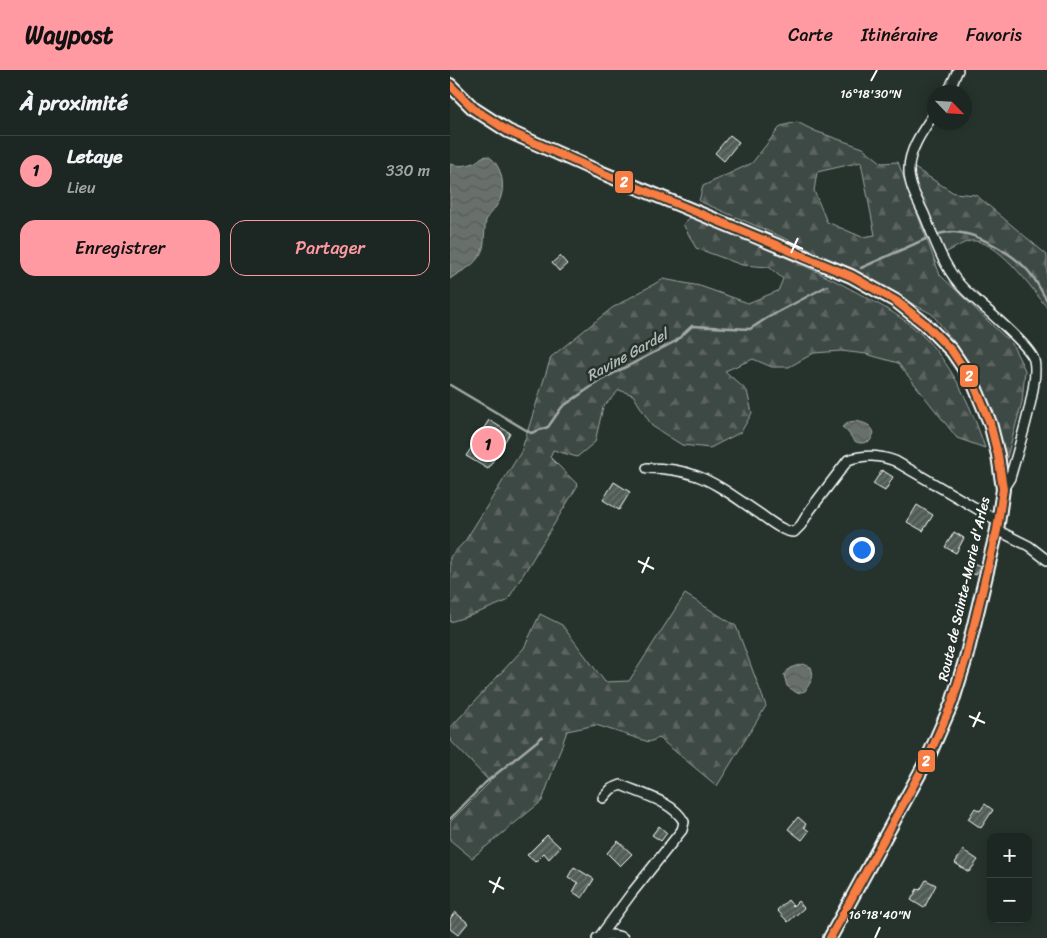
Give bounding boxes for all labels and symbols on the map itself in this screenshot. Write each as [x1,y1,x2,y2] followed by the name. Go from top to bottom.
[840,83,902,105] text: 16°18'30"N
[927,85,972,130] north arrow
[614,170,634,194] line badge: 2
[619,170,629,195] text: 2
[581,320,676,388] water label: Ravine Gardel
[959,364,979,388] line badge: 2
[964,364,974,389] text: 2
[472,425,504,463] pin: 1
[931,494,997,684] street label: Route de Sainte-Marie d'Arles
[849,537,875,563] your location
[917,749,936,773] line badge: 2
[921,749,931,774] text: 2
[849,904,912,926] text: 16°18'40"N

